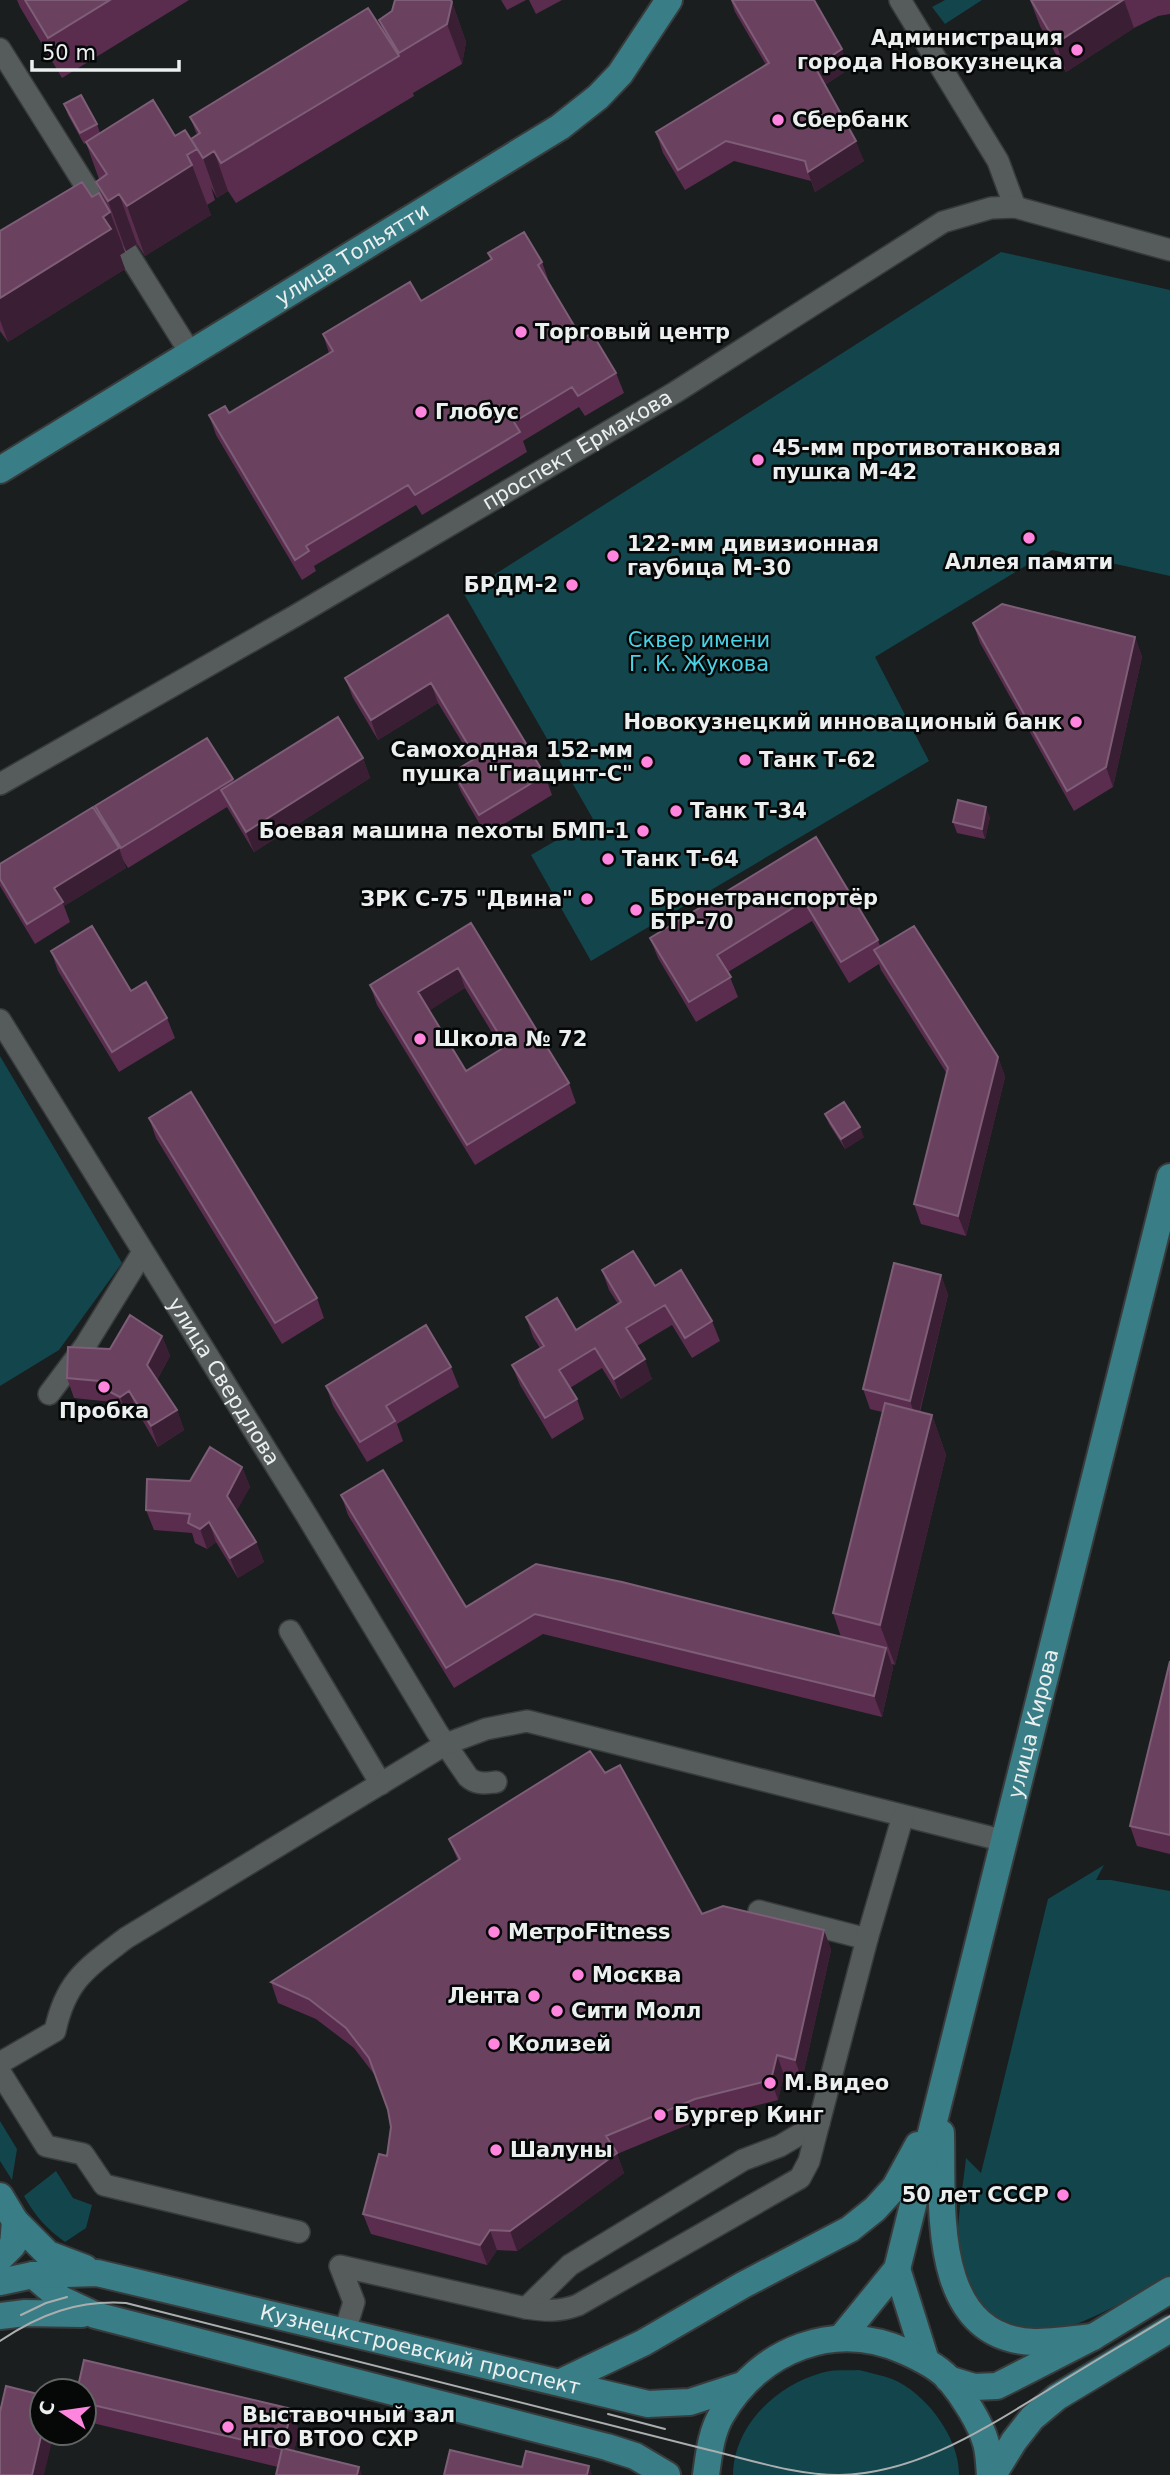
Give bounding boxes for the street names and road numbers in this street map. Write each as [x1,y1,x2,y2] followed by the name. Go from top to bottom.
[271,198,433,310] street label: улица Тольятти
[478,385,676,515] street label: проспект Ермакова
[163,1293,285,1470] street label: улица Свердлова
[1003,1646,1064,1801] street label: улица Кирова
[258,2300,583,2400] street label: Кузнецкстроевский проспект

